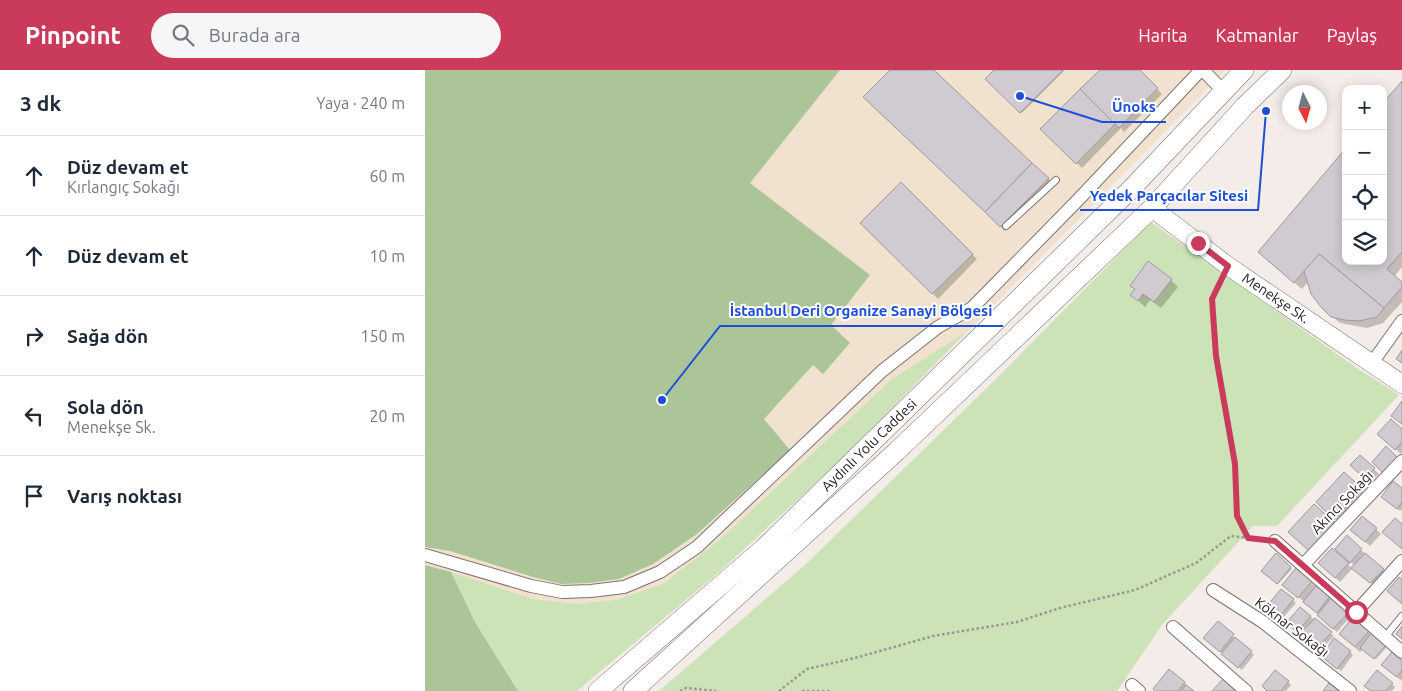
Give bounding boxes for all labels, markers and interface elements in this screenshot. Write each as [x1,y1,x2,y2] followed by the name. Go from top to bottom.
[151,13,501,58] search box
[169,21,197,49] icon: search
[25,22,121,49] text: Pinpoint
[209,24,301,46] text: Burada ara
[1138,25,1188,45] text: Harita
[1216,25,1299,45] text: Katmanlar
[1327,25,1377,45] text: Paylaş
[1282,85,1327,130] north arrow
[1342,85,1387,265] map controls
[1342,85,1387,130] button: +
[20,91,61,115] text: 3 dk
[1102,92,1166,122] callout: Ünoks
[316,94,405,112] text: Yaya · 240 m
[1112,98,1156,115] text: Ünoks
[1342,130,1387,175] button: −
[67,156,188,178] text: Düz devam et
[20,162,48,190] icon: ahead
[369,167,405,185] text: 60 m
[1342,175,1387,220] button: locate
[67,178,180,196] text: Kırlangıç Sokağı
[1080,180,1258,210] callout: Yedek Parçacılar Sitesi
[1090,187,1248,205] text: Yedek Parçacılar Sitesi
[1342,220,1387,265] button: layers
[1187,232,1210,255] route end
[20,242,48,270] icon: ahead
[67,245,188,267] text: Düz devam et
[369,247,405,265] text: 10 m
[1239,270,1313,326] street label: Menekşe Sk.
[720,296,1003,326] callout: İstanbul Deri Organize Sanayi Bölgesi
[730,302,992,319] text: İstanbul Deri Organize Sanayi Bölgesi
[20,322,48,350] icon: right
[67,325,148,347] text: Sağa dön
[360,327,405,345] text: 150 m
[67,396,144,418] text: Sola dön
[818,396,920,494] street label: Aydınlı Yolu Caddesi
[20,402,48,430] icon: left
[369,407,405,425] text: 20 m
[67,418,156,436] text: Menekşe Sk.
[1308,467,1376,537] street label: Akıncı Sokağı
[20,482,48,510] icon: arrive
[67,485,182,507] text: Varış noktası
[1252,594,1332,660] street label: Köknar Sokağı
[1345,601,1368,624] route start

